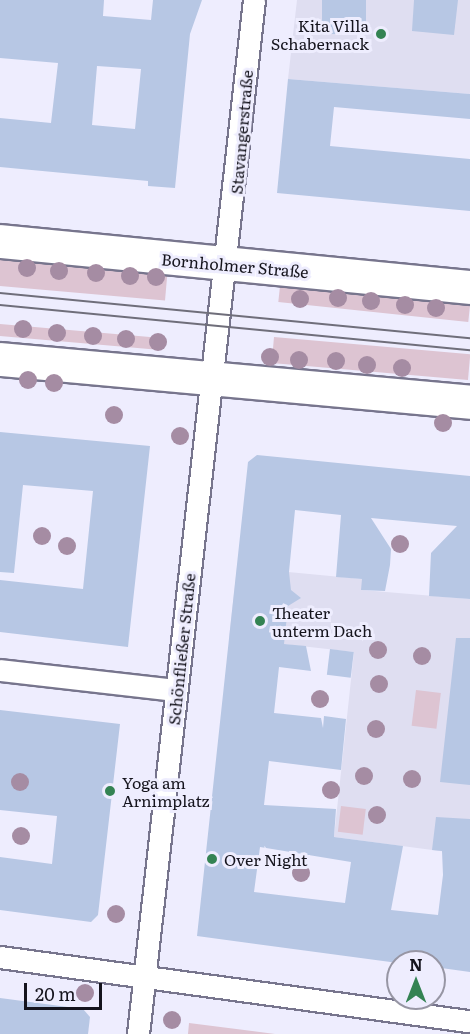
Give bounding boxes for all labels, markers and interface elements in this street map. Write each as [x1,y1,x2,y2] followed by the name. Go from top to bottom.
[271,15,369,53] place label: Kita Villa Schabernack
[374,27,388,41] marker: Kita Villa Schabernack
[226,69,256,195] street label: Stavangerstraße
[160,249,310,281] street label: Bornholmer Straße
[163,572,199,726] street label: Schönfließer Straße
[272,602,372,640] place label: Theater unterm Dach
[253,614,267,628] marker: Theater unterm Dach
[122,772,210,810] place label: Yoga am Arnimplatz
[103,784,117,798] marker: Yoga am Arnimplatz
[224,849,308,869] place label: Over Night
[205,852,219,866] marker: Over Night
[386,950,446,1010] north arrow
[409,952,423,976] text: N
[27,971,105,1009] scale bar
[35,980,76,1007] text: 20 m

